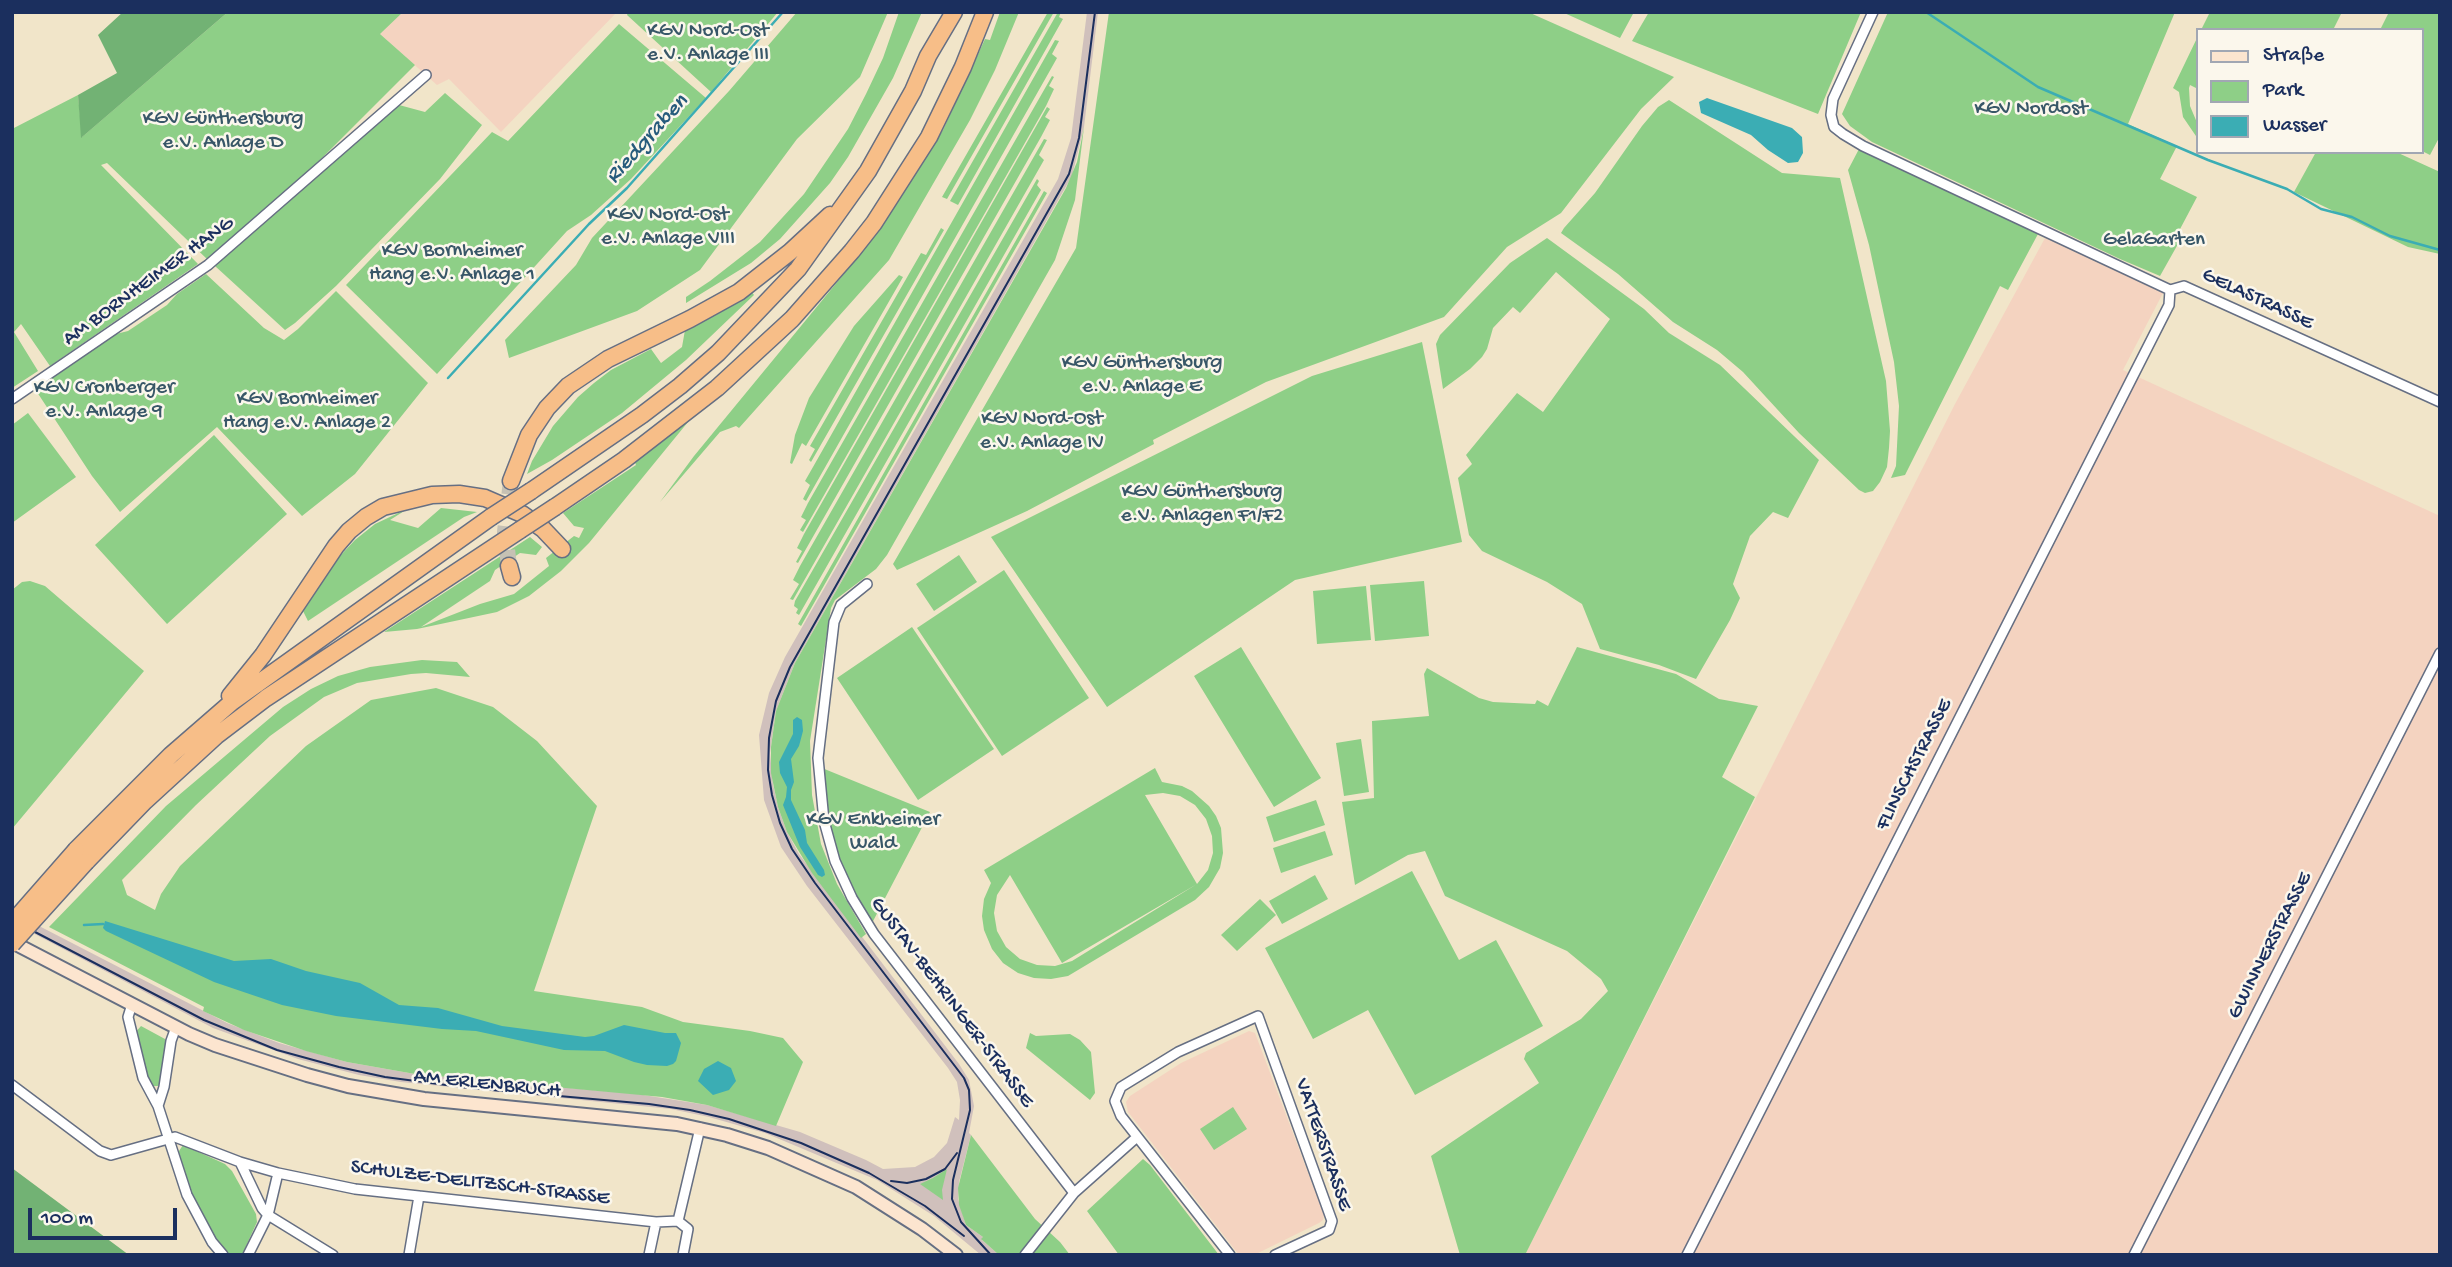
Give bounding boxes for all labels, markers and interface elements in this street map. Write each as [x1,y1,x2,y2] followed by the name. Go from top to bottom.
[647,19,769,69] park label: KGV Nord-Ost e.V. Anlage III
[2196,28,2424,154] legend
[2263,44,2324,69] text: Straße
[2263,79,2303,104] text: Park
[601,89,695,191] water label: Riedgraben
[1974,97,2088,123] park label: KGV Nordost
[143,107,303,157] park label: KGV Günthersburg e.V. Anlage D
[2263,114,2326,139] text: Wasser
[601,203,735,253] park label: KGV Nord-Ost e.V. Anlage VIII
[59,212,239,352] street label: AM BORNHEIMER HANG
[2103,228,2205,254] park label: GelaGarten
[369,239,535,289] park label: KGV Bornheimer Hang e.V. Anlage 1
[2197,263,2317,337] street label: GELASTRASSE
[1062,351,1222,401] park label: KGV Günthersburg e.V. Anlage E
[34,376,174,426] park label: KGV Cronberger e.V. Anlage 9
[223,387,391,437] park label: KGV Bornheimer Hang e.V. Anlage 2
[980,407,1104,457] park label: KGV Nord-Ost e.V. Anlage IV
[1121,480,1283,530] park label: KGV Günthersburg e.V. Anlagen F1/F2
[1871,695,1959,835] street label: FLINSCHSTRASSE
[806,808,940,858] park label: KGV Enkheimer Wald
[2223,868,2319,1024] street label: GWINNERSTRASSE
[864,893,1038,1113] street label: GUSTAV-BEHRINGER-STRASSE
[412,1065,562,1105] street label: AM ERLENBRUCH
[1288,1076,1356,1214] street label: VATTERSTRASSE
[349,1156,611,1212] street label: SCHULZE-DELITZSCH-STRASSE
[32,1194,180,1238] scale bar
[41,1207,93,1232] text: 100 m

